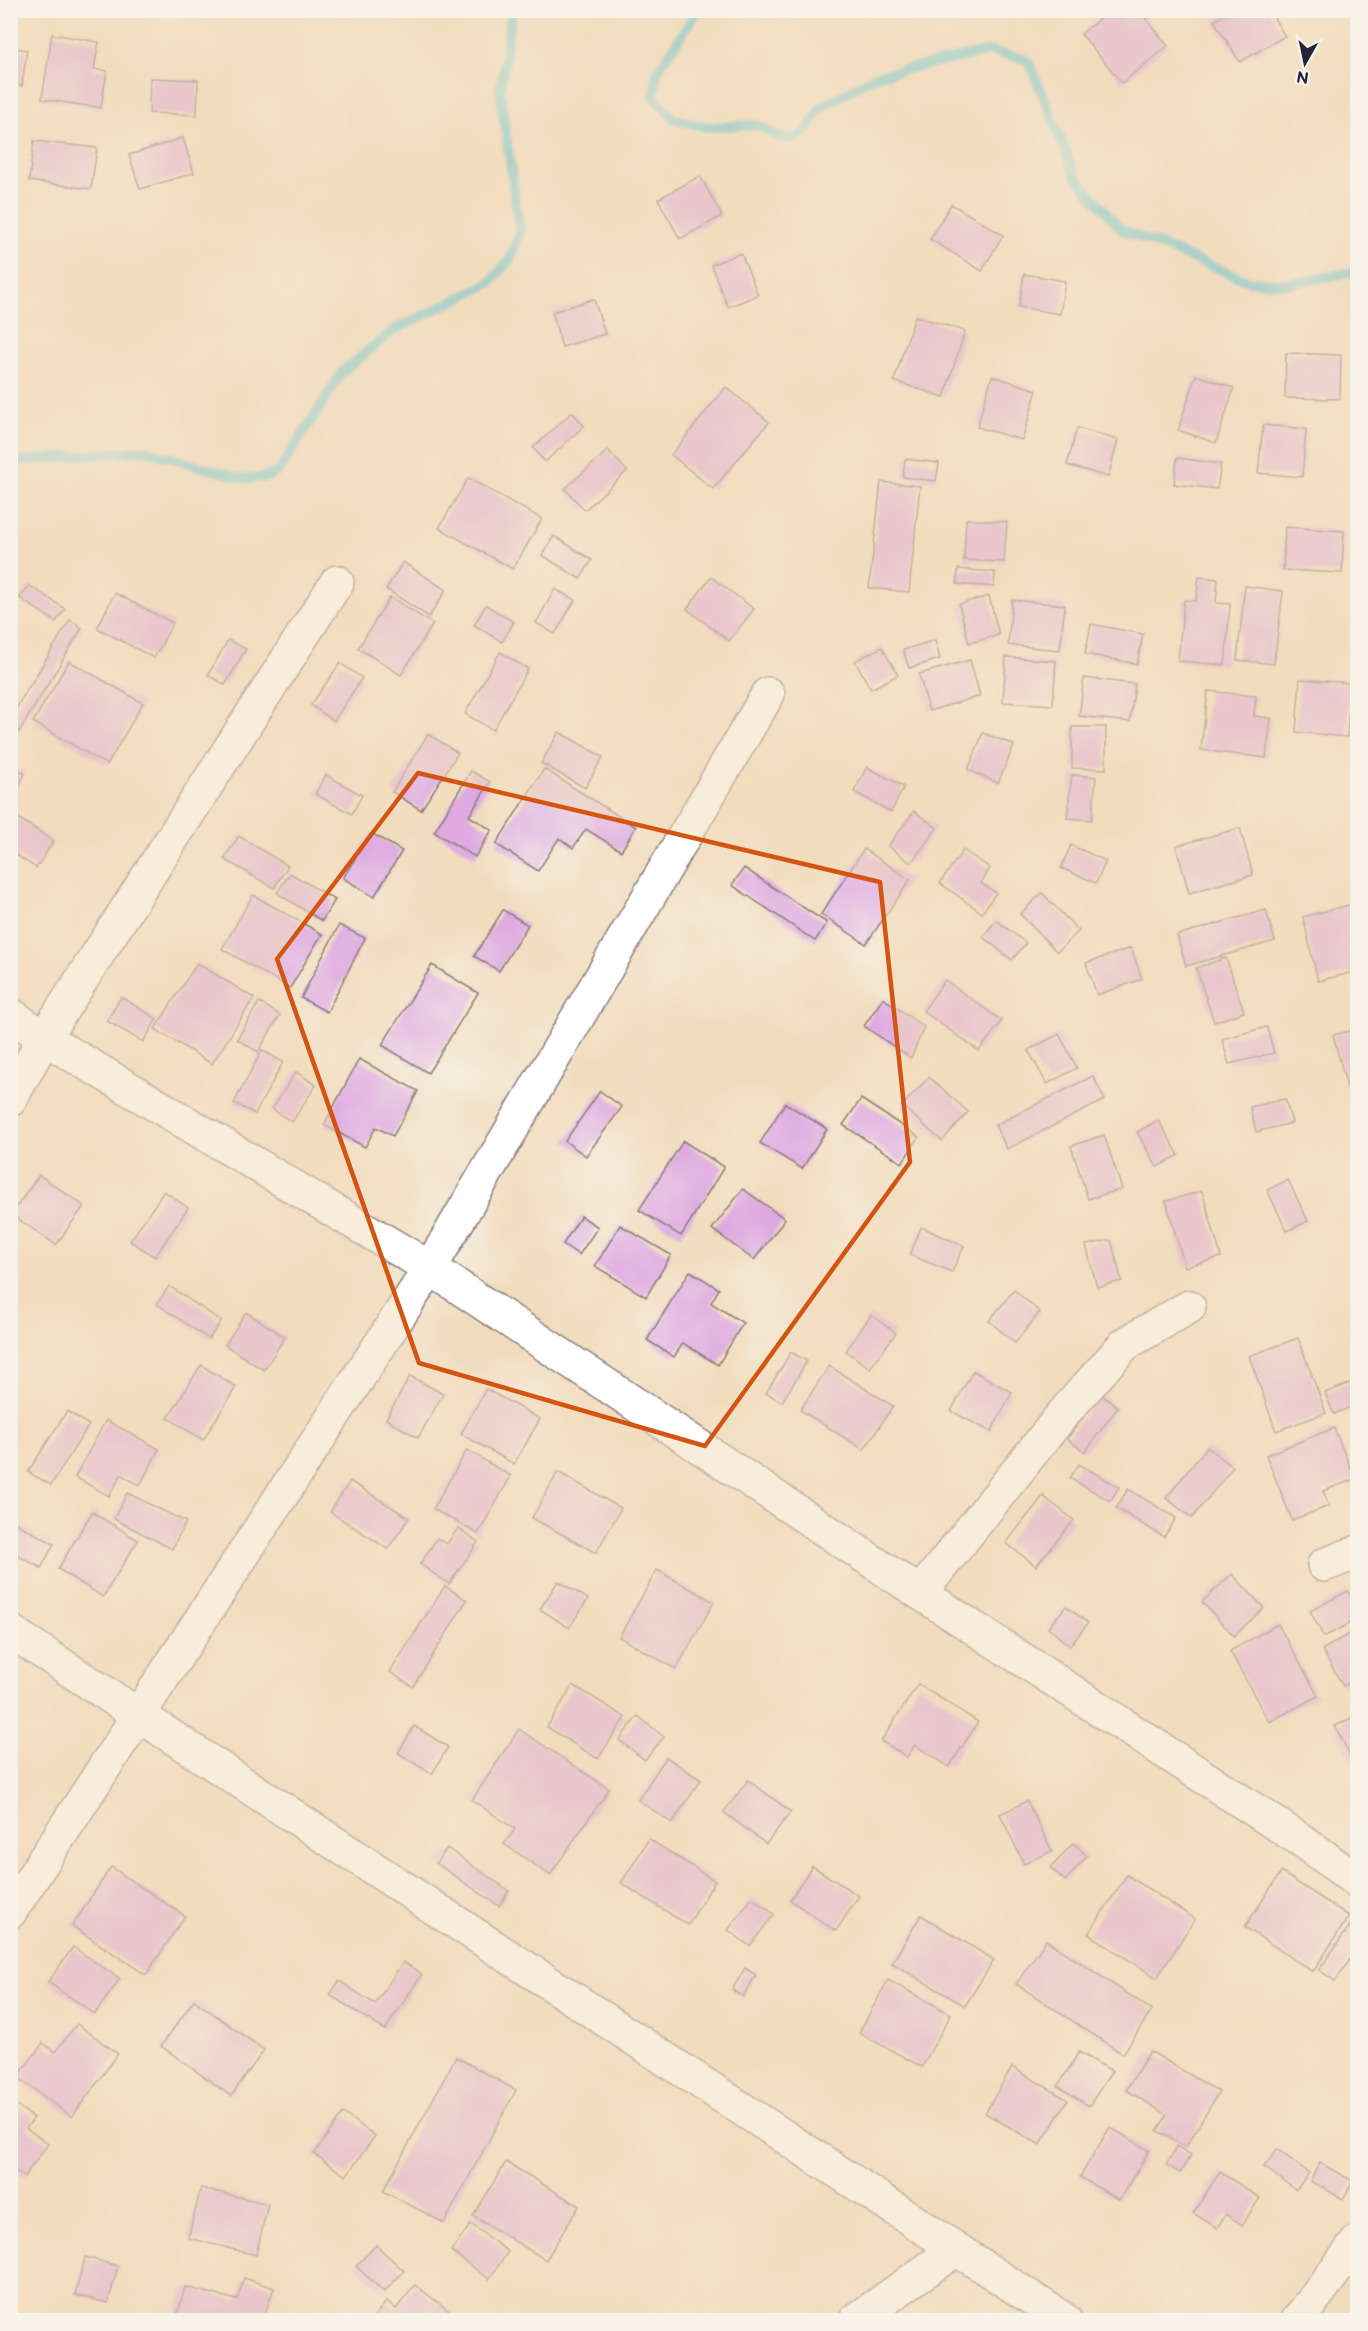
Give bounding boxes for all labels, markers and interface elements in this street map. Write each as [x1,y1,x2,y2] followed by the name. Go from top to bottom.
[1275,33,1335,93] north arrow
[1295,66,1310,87] text: N

